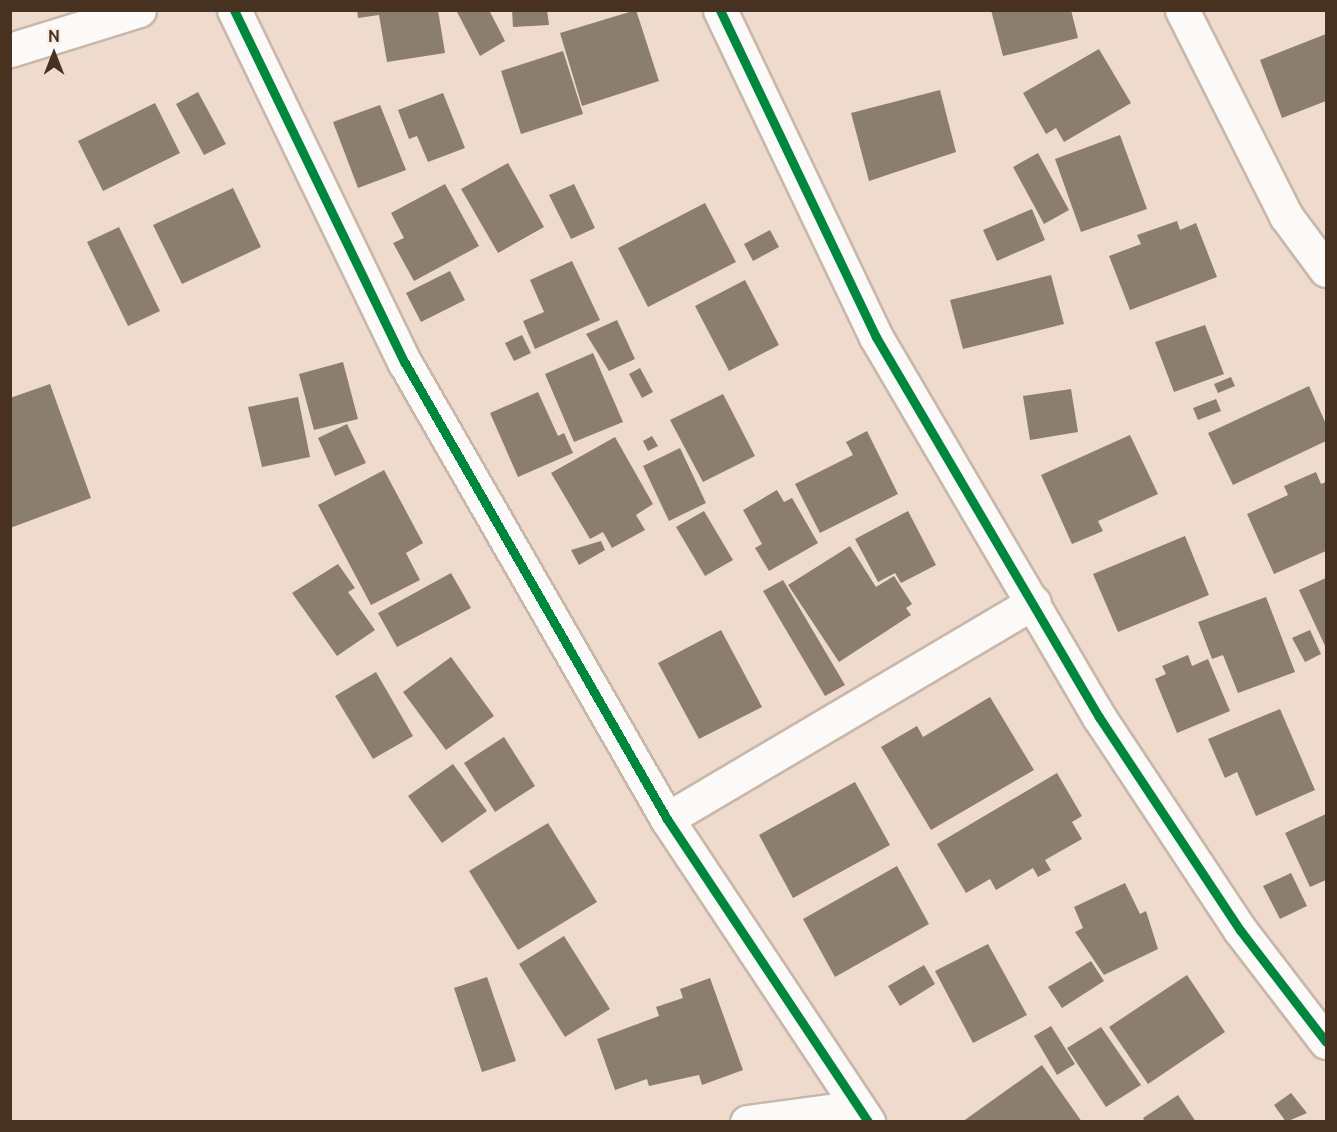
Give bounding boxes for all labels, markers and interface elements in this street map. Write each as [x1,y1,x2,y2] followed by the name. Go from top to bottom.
[24,24,84,84] north arrow
[48,27,60,45] text: N

